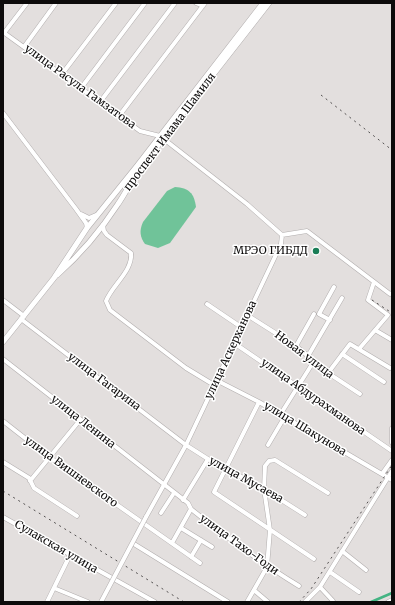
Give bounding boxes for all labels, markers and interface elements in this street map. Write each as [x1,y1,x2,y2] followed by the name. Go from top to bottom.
[22,42,138,132] street label: улица Расула Гамзатова
[121,70,219,194] street label: проспект Имама Шамиля
[233,244,308,258] place label: МРЭО ГИБДД
[311,246,321,256] marker: МРЭО ГИБДД
[202,299,260,401] street label: улица Аскерханова
[272,328,336,382] street label: Новая улица
[65,350,143,414] street label: улица Гагарина
[258,356,368,438] street label: улица Абдурахманова
[48,393,118,451] street label: улица Ленина
[261,399,349,459] street label: улица Шакунова
[22,434,120,510] street label: улица Вишневского
[207,454,285,506] street label: улица Мусаева
[197,512,281,578] street label: улица Тахо-Годи
[12,518,100,576] street label: Сулакская улица

